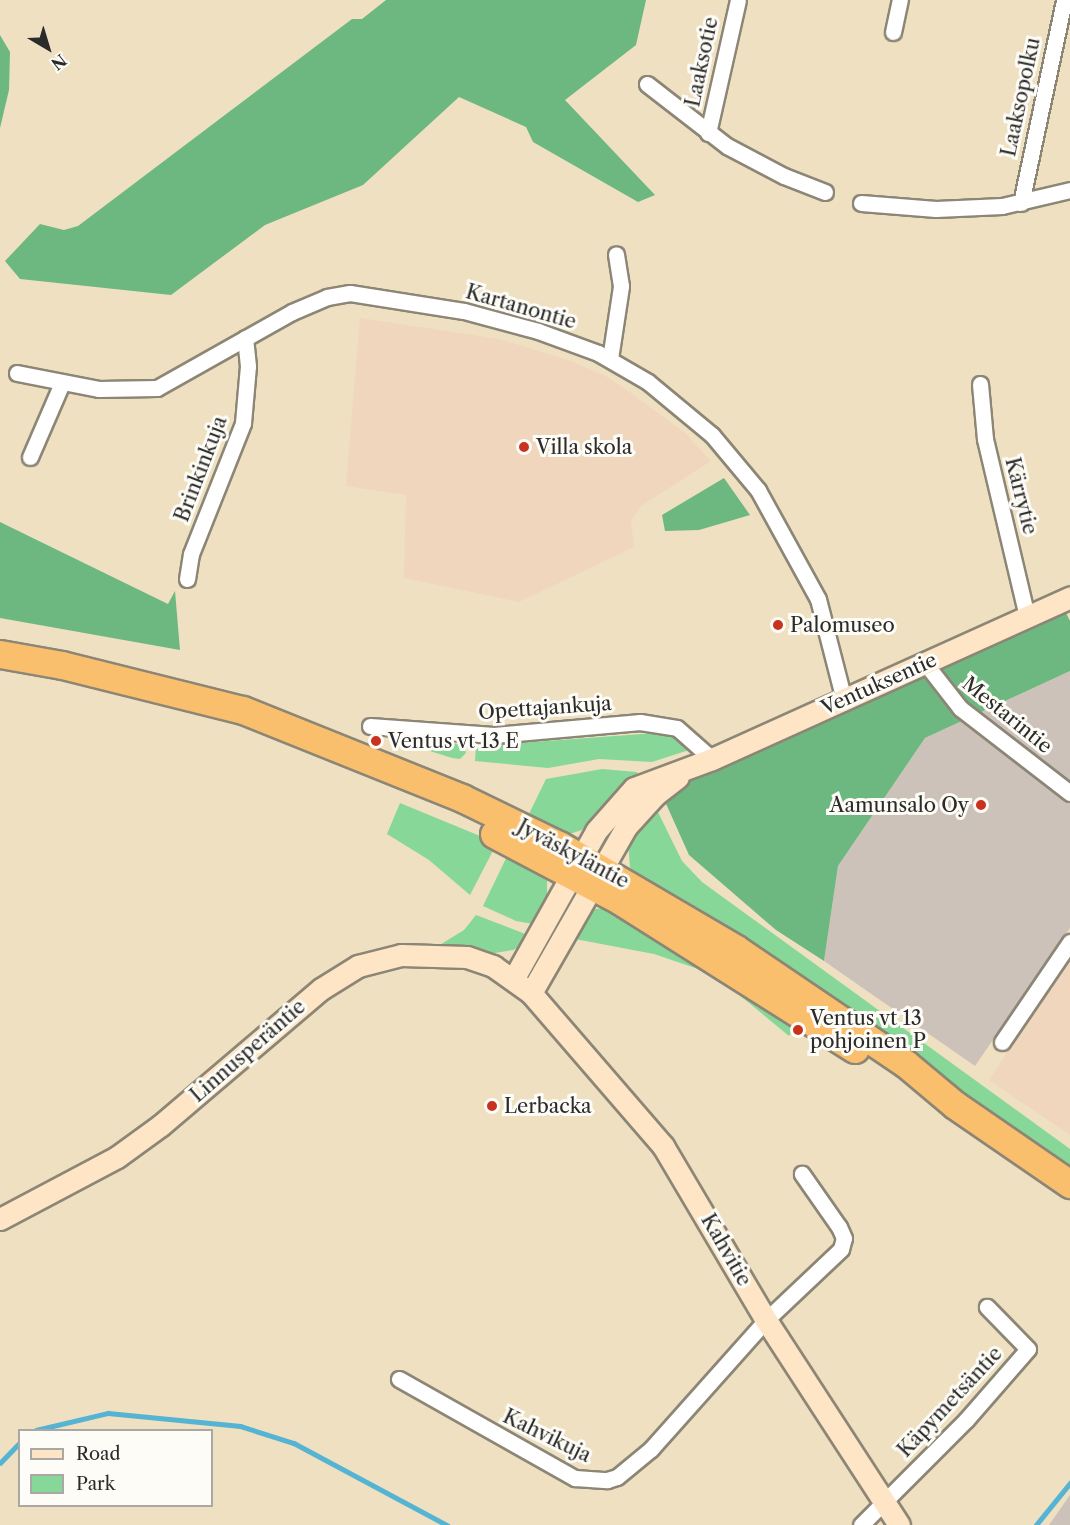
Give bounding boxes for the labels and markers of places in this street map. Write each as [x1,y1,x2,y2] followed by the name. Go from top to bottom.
[536,435,633,459] place label: Villa skola
[517,440,531,454] marker: Villa skola
[790,613,895,637] place label: Palomuseo
[771,618,785,632] marker: Palomuseo
[388,729,520,753] place label: Ventus vt 13 E
[369,734,383,748] marker: Ventus vt 13 E
[830,793,969,817] place label: Aamunsalo Oy
[974,798,988,812] marker: Aamunsalo Oy
[810,1006,926,1053] place label: Ventus vt 13 pohjoinen P
[791,1023,805,1037] marker: Ventus vt 13 pohjoinen P
[504,1094,592,1118] place label: Lerbacka
[485,1099,499,1113] marker: Lerbacka

